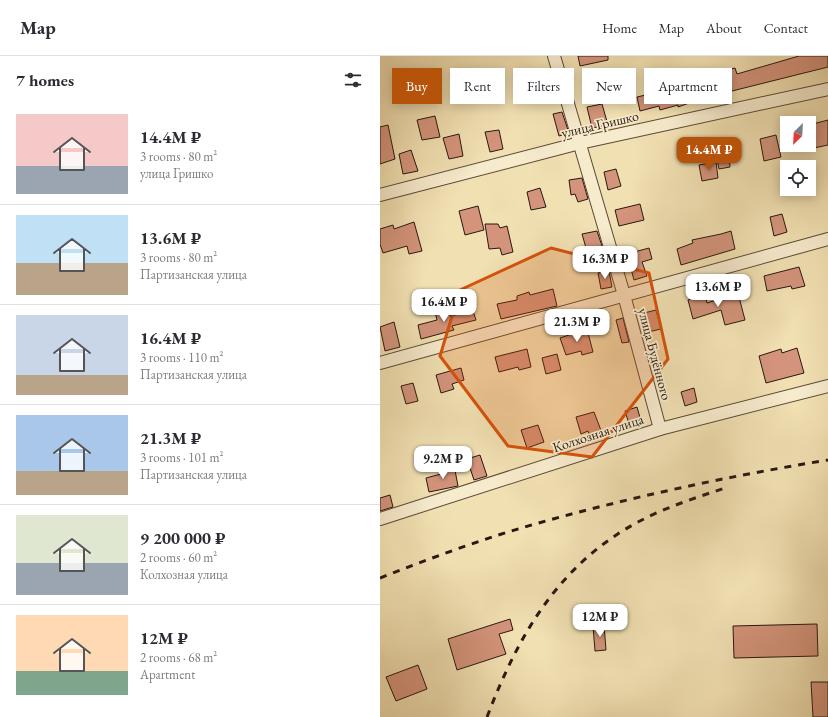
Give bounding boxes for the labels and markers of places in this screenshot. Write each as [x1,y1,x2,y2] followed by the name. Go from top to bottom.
[672,137,746,171] pin: 14.4M ₽
[568,246,642,280] pin: 16.3M ₽
[681,274,755,308] pin: 13.6M ₽
[407,289,481,323] pin: 16.4M ₽
[540,309,614,343] pin: 21.3M ₽
[410,446,476,480] pin: 9.2M ₽
[572,604,628,638] pin: 12M ₽

